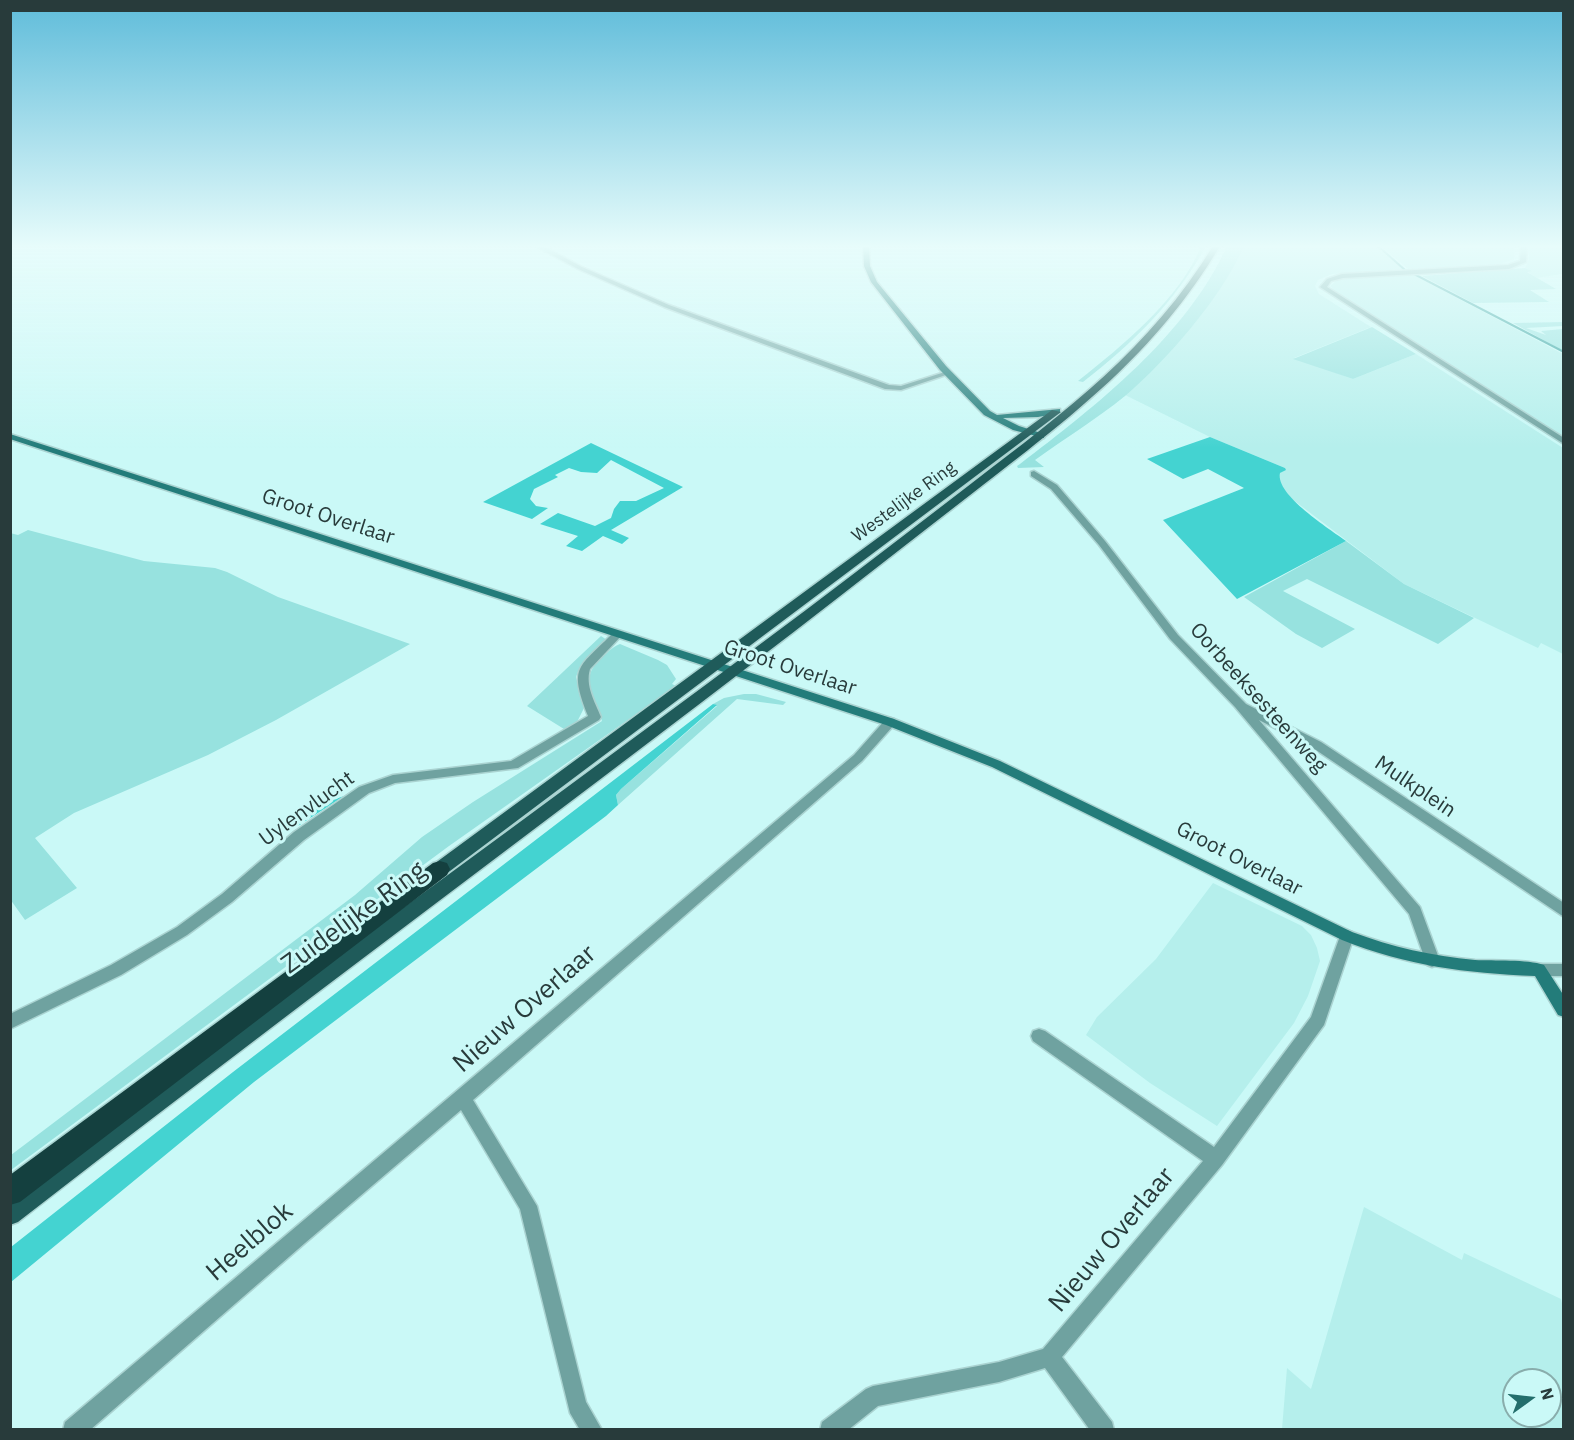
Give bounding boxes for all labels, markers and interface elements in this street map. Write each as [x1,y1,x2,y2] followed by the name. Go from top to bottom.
[848,457,960,547] street label: Westelijke Ring
[258,484,398,550] street label: Groot Overlaar
[1184,618,1332,778] street label: Oorbeeksesteenweg
[720,635,860,701] street label: Groot Overlaar
[1370,751,1460,823] street label: Mulkplein
[254,766,360,852] street label: Uylenvlucht
[1172,816,1306,902] street label: Groot Overlaar
[276,855,432,981] street label: Zuidelijke Ring
[447,938,603,1080] street label: Nieuw Overlaar
[1042,1161,1182,1319] street label: Nieuw Overlaar
[200,1196,300,1288] street label: Heelblok
[1502,1368,1562,1428] north arrow
[1536,1386,1559,1402] text: N

